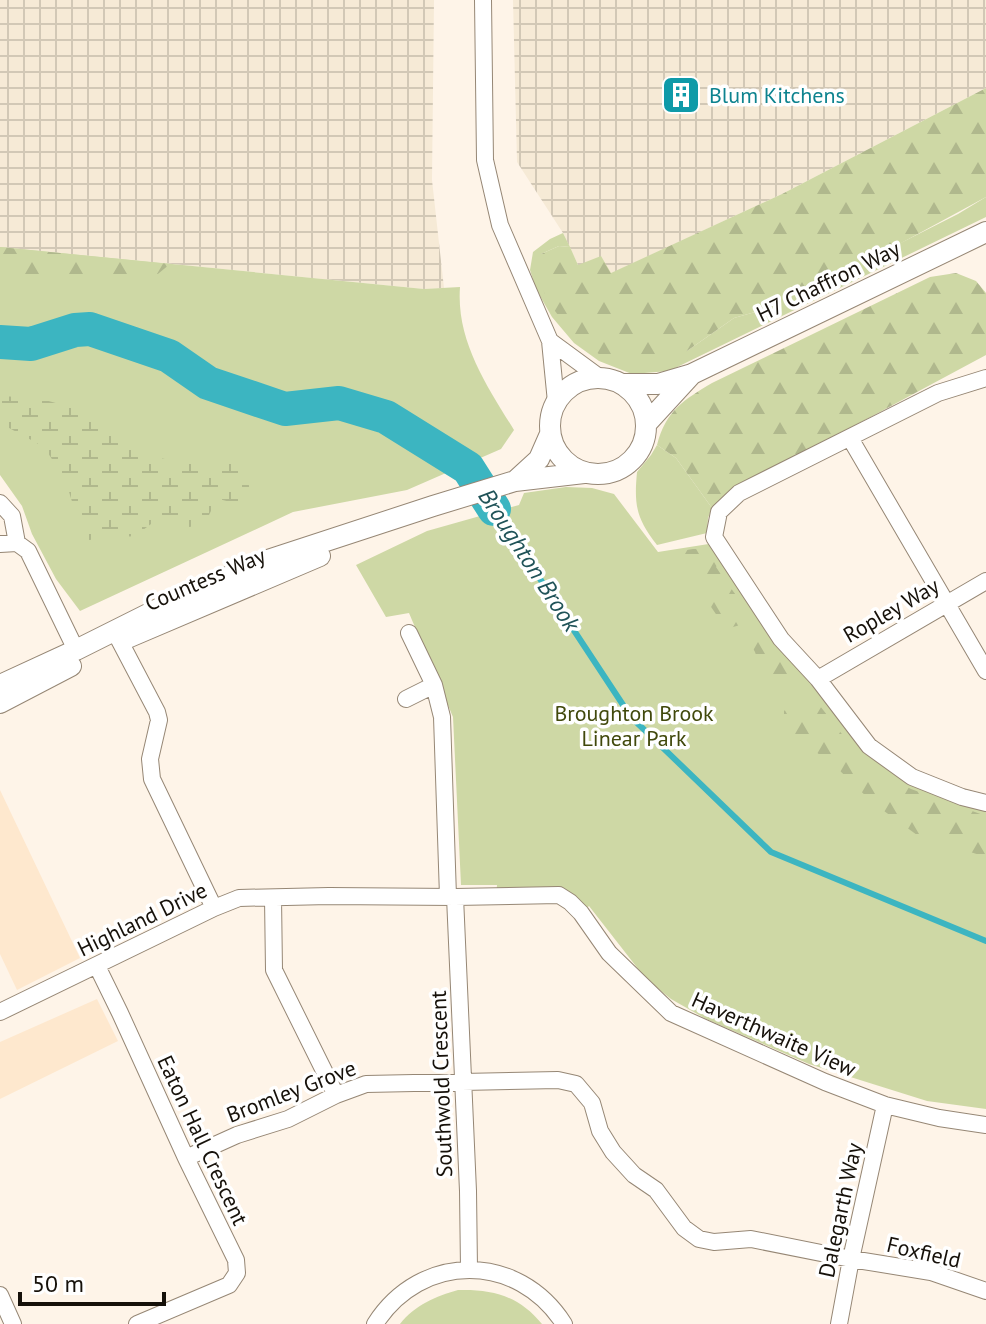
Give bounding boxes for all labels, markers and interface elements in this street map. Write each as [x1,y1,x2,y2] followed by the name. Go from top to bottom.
[660,74,702,116] building icon: Blum Kitchens
[709,81,845,109] place label: Blum Kitchens
[752,234,905,328] street label: H7 Chaffron Way
[472,482,588,638] water label: Broughton Brook
[140,541,270,617] street label: Countess Way
[838,571,945,649] street label: Ropley Way
[554,699,714,752] park label: Broughton Brook Linear Park
[73,876,211,962] street label: Highland Drive
[687,985,861,1083] street label: Haverthwaite View
[424,990,458,1178] street label: Southwold Crescent
[151,1051,255,1230] street label: Eaton Hall Crescent
[222,1053,360,1129] street label: Bromley Grove
[812,1139,868,1280] street label: Dalegarth Way
[884,1230,964,1274] street label: Foxfield
[20,1256,164,1306] scale bar
[32,1268,84,1299] text: 50 m

